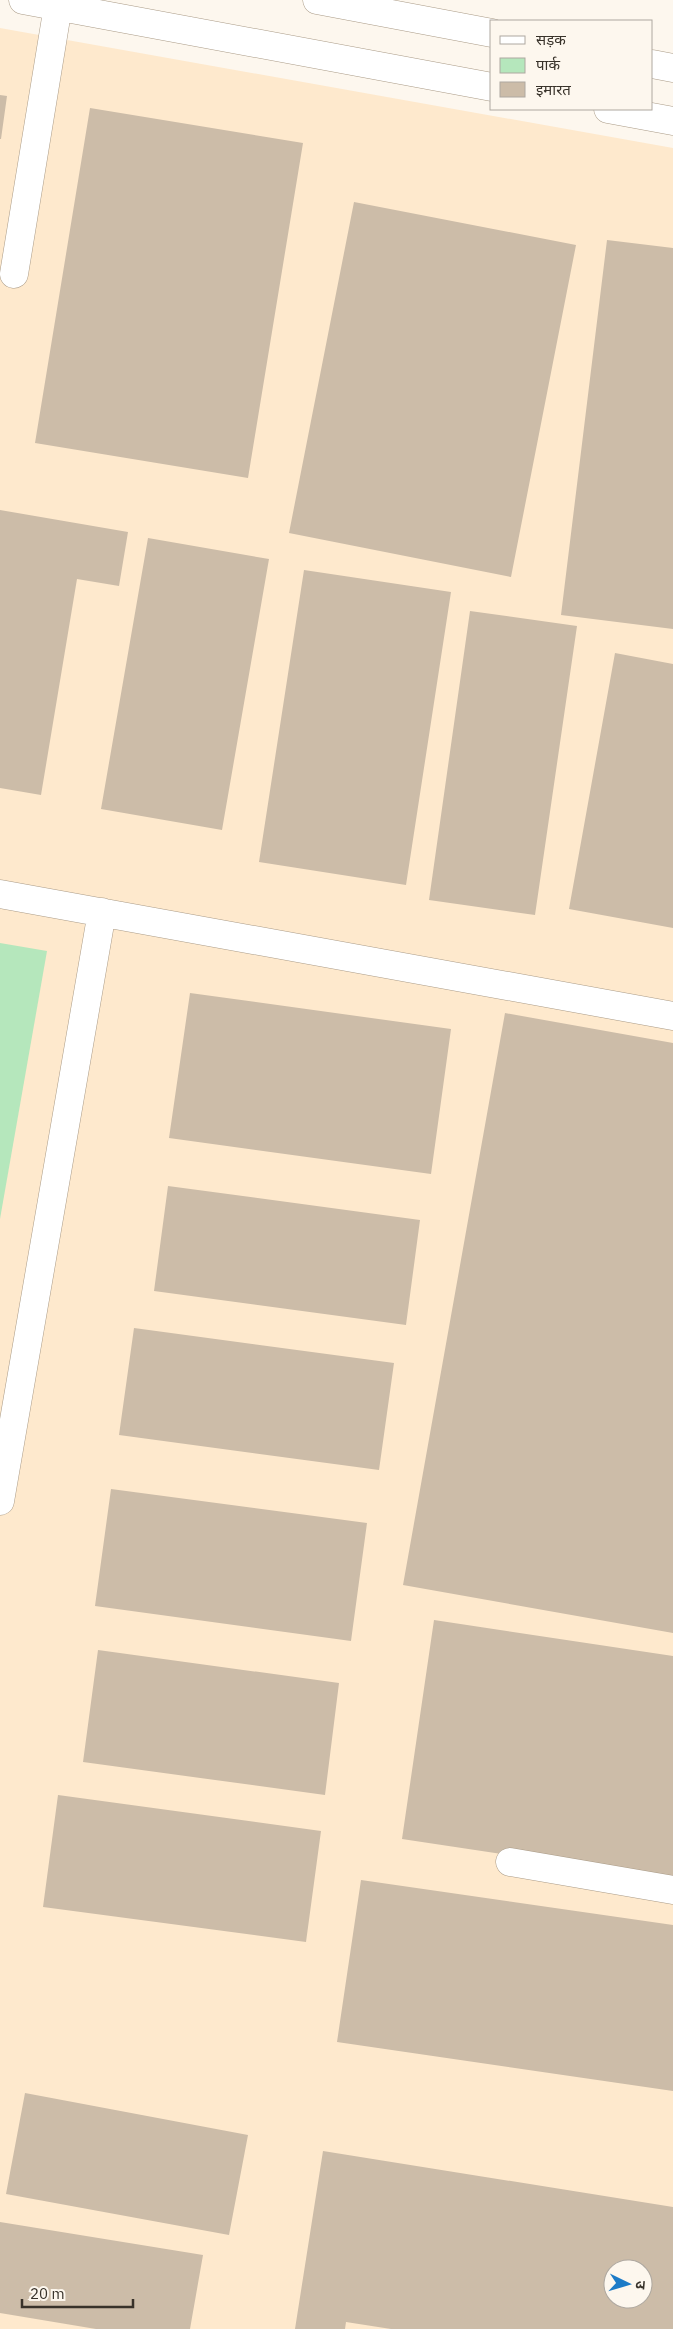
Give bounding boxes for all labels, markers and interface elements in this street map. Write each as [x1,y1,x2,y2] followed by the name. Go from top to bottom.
[490,20,653,110] legend
[536,30,566,49] text: सड़क
[536,55,560,74] text: पार्क
[536,80,571,99] text: इमारत
[603,2259,653,2309] north arrow
[22,2276,134,2308] scale bar
[632,2280,650,2291] text: उ
[30,2284,65,2303] text: 20 m

